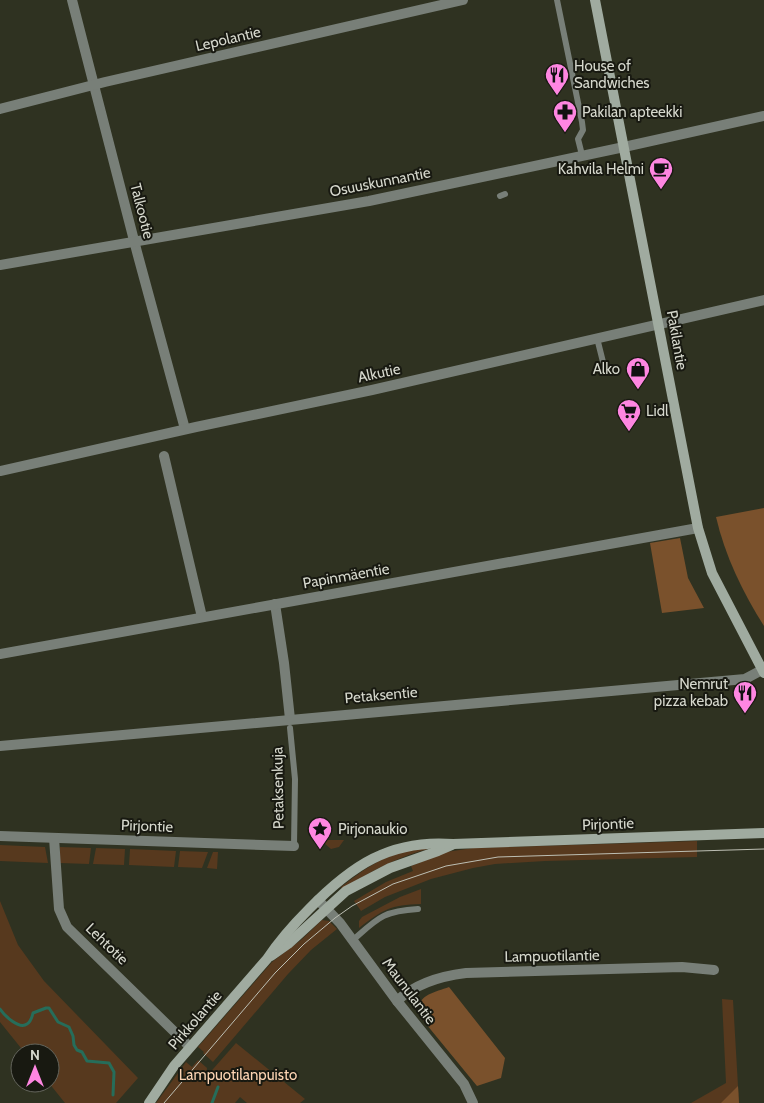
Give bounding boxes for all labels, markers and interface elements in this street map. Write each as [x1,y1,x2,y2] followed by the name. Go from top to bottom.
[194,23,263,55] street label: Lepolantie
[574,57,650,92] place label: House of Sandwiches
[544,62,570,96] restaurant icon: House of Sandwiches
[552,99,578,133] pharmacy icon: Pakilan apteekki
[582,103,682,121] place label: Pakilan apteekki
[648,156,674,190] cafe icon: Kahvila Helmi
[558,160,644,178] place label: Kahvila Helmi
[328,163,432,201] street label: Osuuskunnantie
[126,181,158,241] street label: Talkootie
[663,309,691,372] street label: Pakilantie
[625,356,651,390] shop icon: Alko
[356,360,402,386] street label: Alkutie
[593,360,620,378] place label: Alko
[616,398,642,432] supermarket icon: Lidl
[646,402,669,420] place label: Lidl
[301,559,391,592] street label: Papinmäentie
[654,675,728,710] place label: Nemrut pizza kebab
[732,680,758,714] restaurant icon: Nemrut pizza kebab
[344,683,419,707] street label: Petaksentie
[268,746,288,829] street label: Petaksenkuja
[582,814,635,834] street label: Pirjontie
[121,816,174,836] street label: Pirjontie
[307,816,333,850] place icon: Pirjonaukio
[338,820,407,838] place label: Pirjonaukio
[82,919,132,969] street label: Lehtotie
[504,946,600,966] street label: Lampuotilantie
[378,954,440,1028] street label: Maunulantie
[164,986,226,1053] street label: Pirkkolantie
[10,1043,60,1093] north arrow
[30,1046,40,1064] text: N
[179,1066,297,1084] park label: Lampuotilanpuisto

